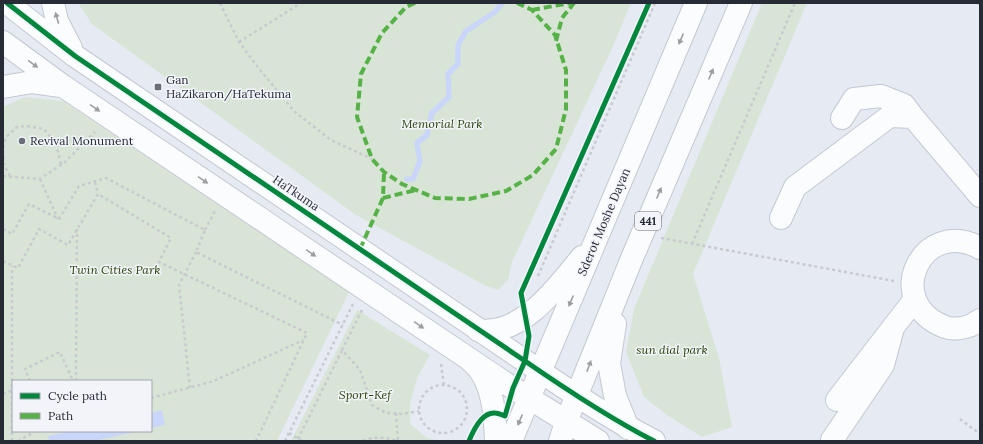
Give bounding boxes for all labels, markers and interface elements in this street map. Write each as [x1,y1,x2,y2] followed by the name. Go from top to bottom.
[54,11,60,23] one-way arrow
[677,33,683,45] one-way arrow
[27,60,38,68] one-way arrow
[708,67,714,79] one-way arrow
[166,72,291,102] place label: Gan HaZikaron/HaTekuma
[153,82,163,92] marker: Gan HaZikaron/HaTekuma
[90,104,100,112] one-way arrow
[402,116,482,131] park label: Memorial Park
[30,133,134,148] place label: Revival Monument
[17,136,27,146] marker: Revival Monument
[574,166,633,278] street label: Sderot Moshe Dayan
[270,171,323,214] street label: HaTkuma
[198,176,208,184] one-way arrow
[657,187,663,199] one-way arrow
[635,212,661,230] road number: 441
[306,249,316,257] one-way arrow
[69,262,161,277] park label: Twin Cities Park
[567,295,573,307] one-way arrow
[413,321,424,329] one-way arrow
[636,342,708,357] park label: sun dial park
[587,359,593,371] one-way arrow
[12,380,152,432] legend
[339,387,392,402] park label: Sport-Kef
[48,388,107,403] text: Cycle path
[48,408,73,423] text: Path
[516,414,522,426] one-way arrow

